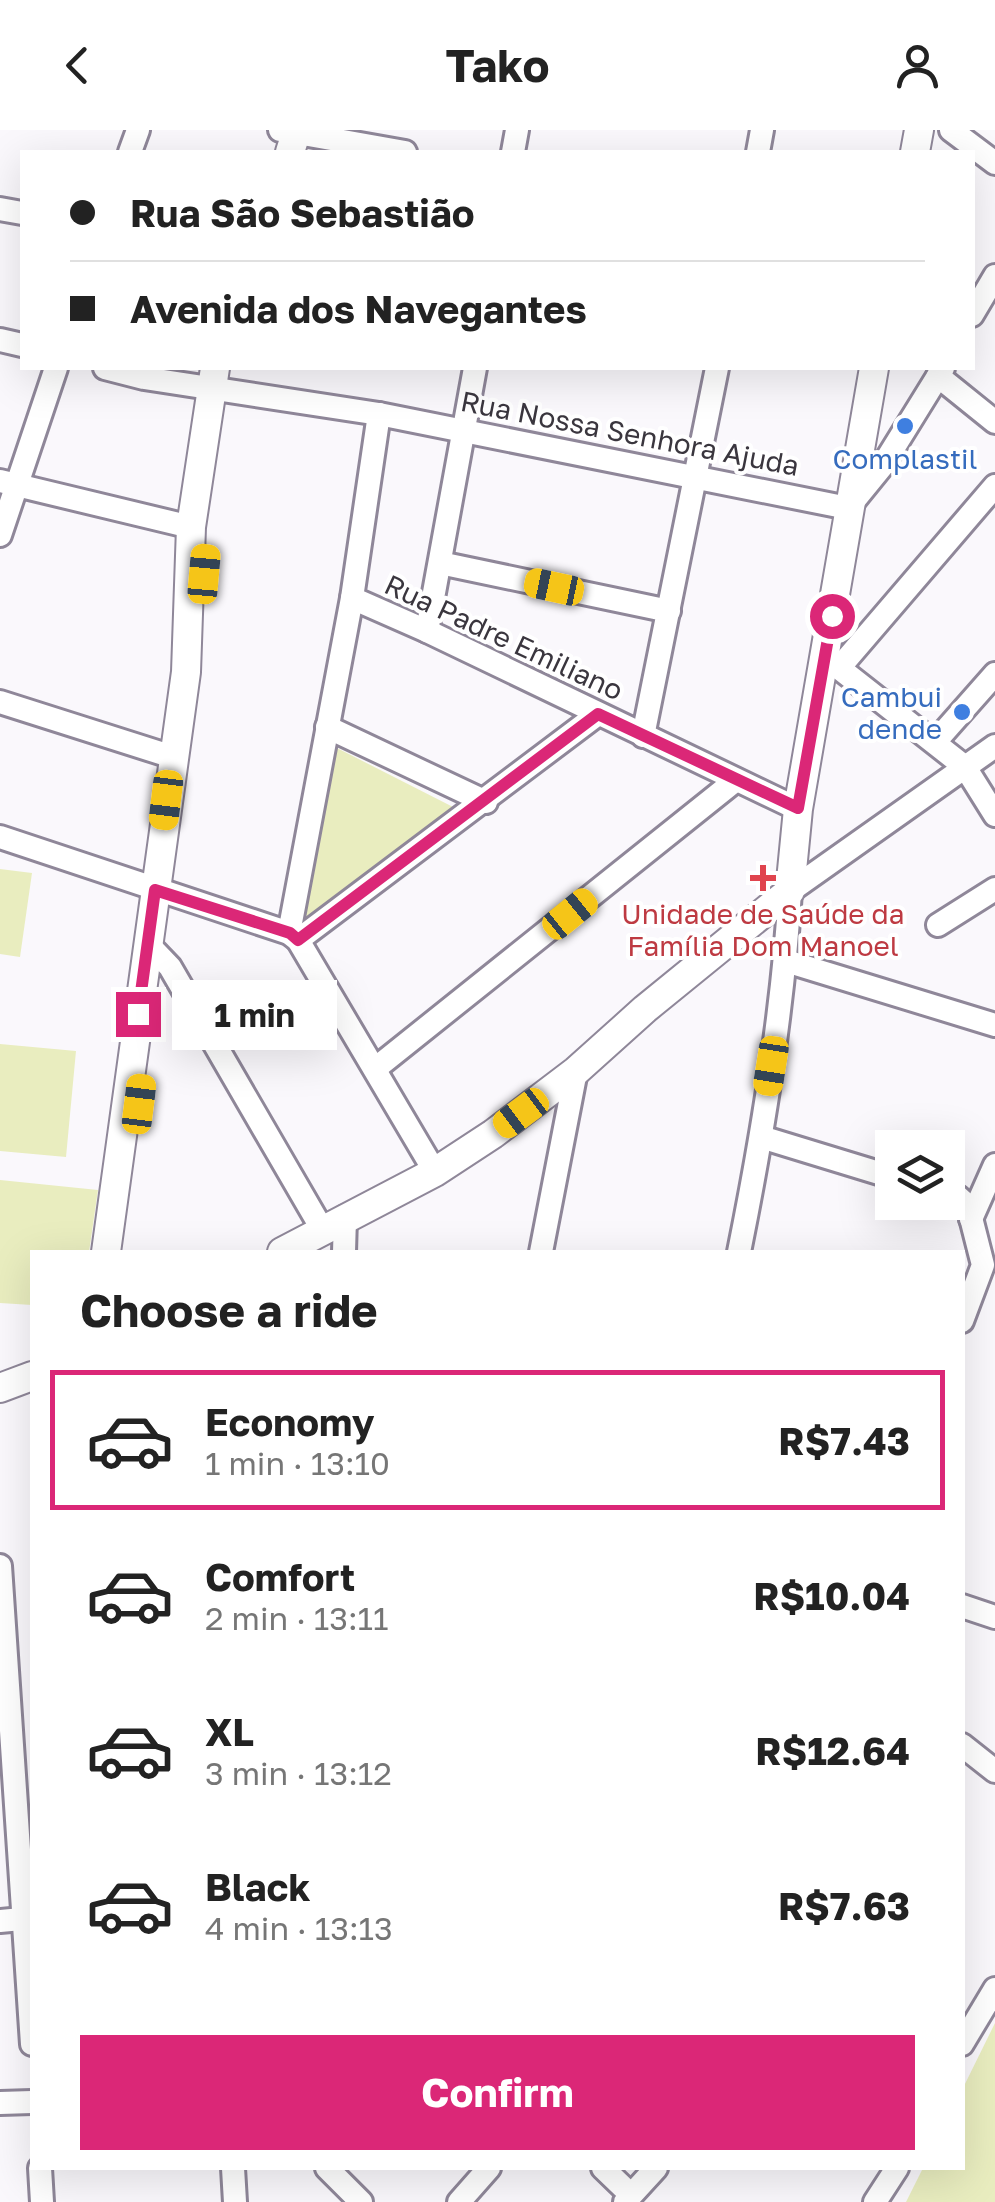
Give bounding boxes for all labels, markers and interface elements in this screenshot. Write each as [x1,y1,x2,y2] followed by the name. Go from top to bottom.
[50,38,105,93] icon: back
[446,38,549,92] text: Tako
[890,38,945,93] icon: person
[130,190,475,235] text: Rua São Sebastião
[130,286,587,331] text: Avenida dos Navegantes
[458,384,802,482] street label: Rua Nossa Senhora Ajuda
[894,415,916,437] marker: Complastil
[832,442,978,475] place label: Complastil
[186,543,222,605] car
[522,566,586,608] car
[380,567,628,707] street label: Rua Padre Emiliano
[810,594,855,639] route start
[841,680,942,745] place label: Cambui dende
[951,701,973,723] marker: Cambui dende
[147,768,185,832] car
[750,865,776,891] marker: Unidade de Saúde da Família Dom Manoel
[537,883,603,945] car
[621,897,905,962] place label: Unidade de Saúde da Família Dom Manoel
[173,979,338,1049] callout: 1 min
[116,992,161,1037] route end
[214,996,295,1034] text: 1 min
[751,1034,791,1098] car
[120,1072,158,1136] car
[488,1083,554,1143] car
[875,1130,965,1220] map controls
[875,1130,965,1220] button: layers
[80,1283,378,1337] text: Choose a ride
[85,1395,175,1485] icon: car
[205,1399,374,1444] text: Economy
[778,1418,910,1463] text: R$7.43
[205,1444,390,1482] text: 1 min · 13:10
[85,1550,175,1640] icon: car
[205,1554,355,1599] text: Comfort
[753,1573,910,1618] text: R$10.04
[205,1599,389,1637] text: 2 min · 13:11
[85,1705,175,1795] icon: car
[205,1709,254,1754] text: XL
[755,1728,910,1773] text: R$12.64
[205,1754,392,1792] text: 3 min · 13:12
[85,1860,175,1950] icon: car
[205,1864,310,1909] text: Black
[778,1883,910,1928] text: R$7.63
[205,1909,393,1947] text: 4 min · 13:13
[80,2035,915,2150] button: Confirm

